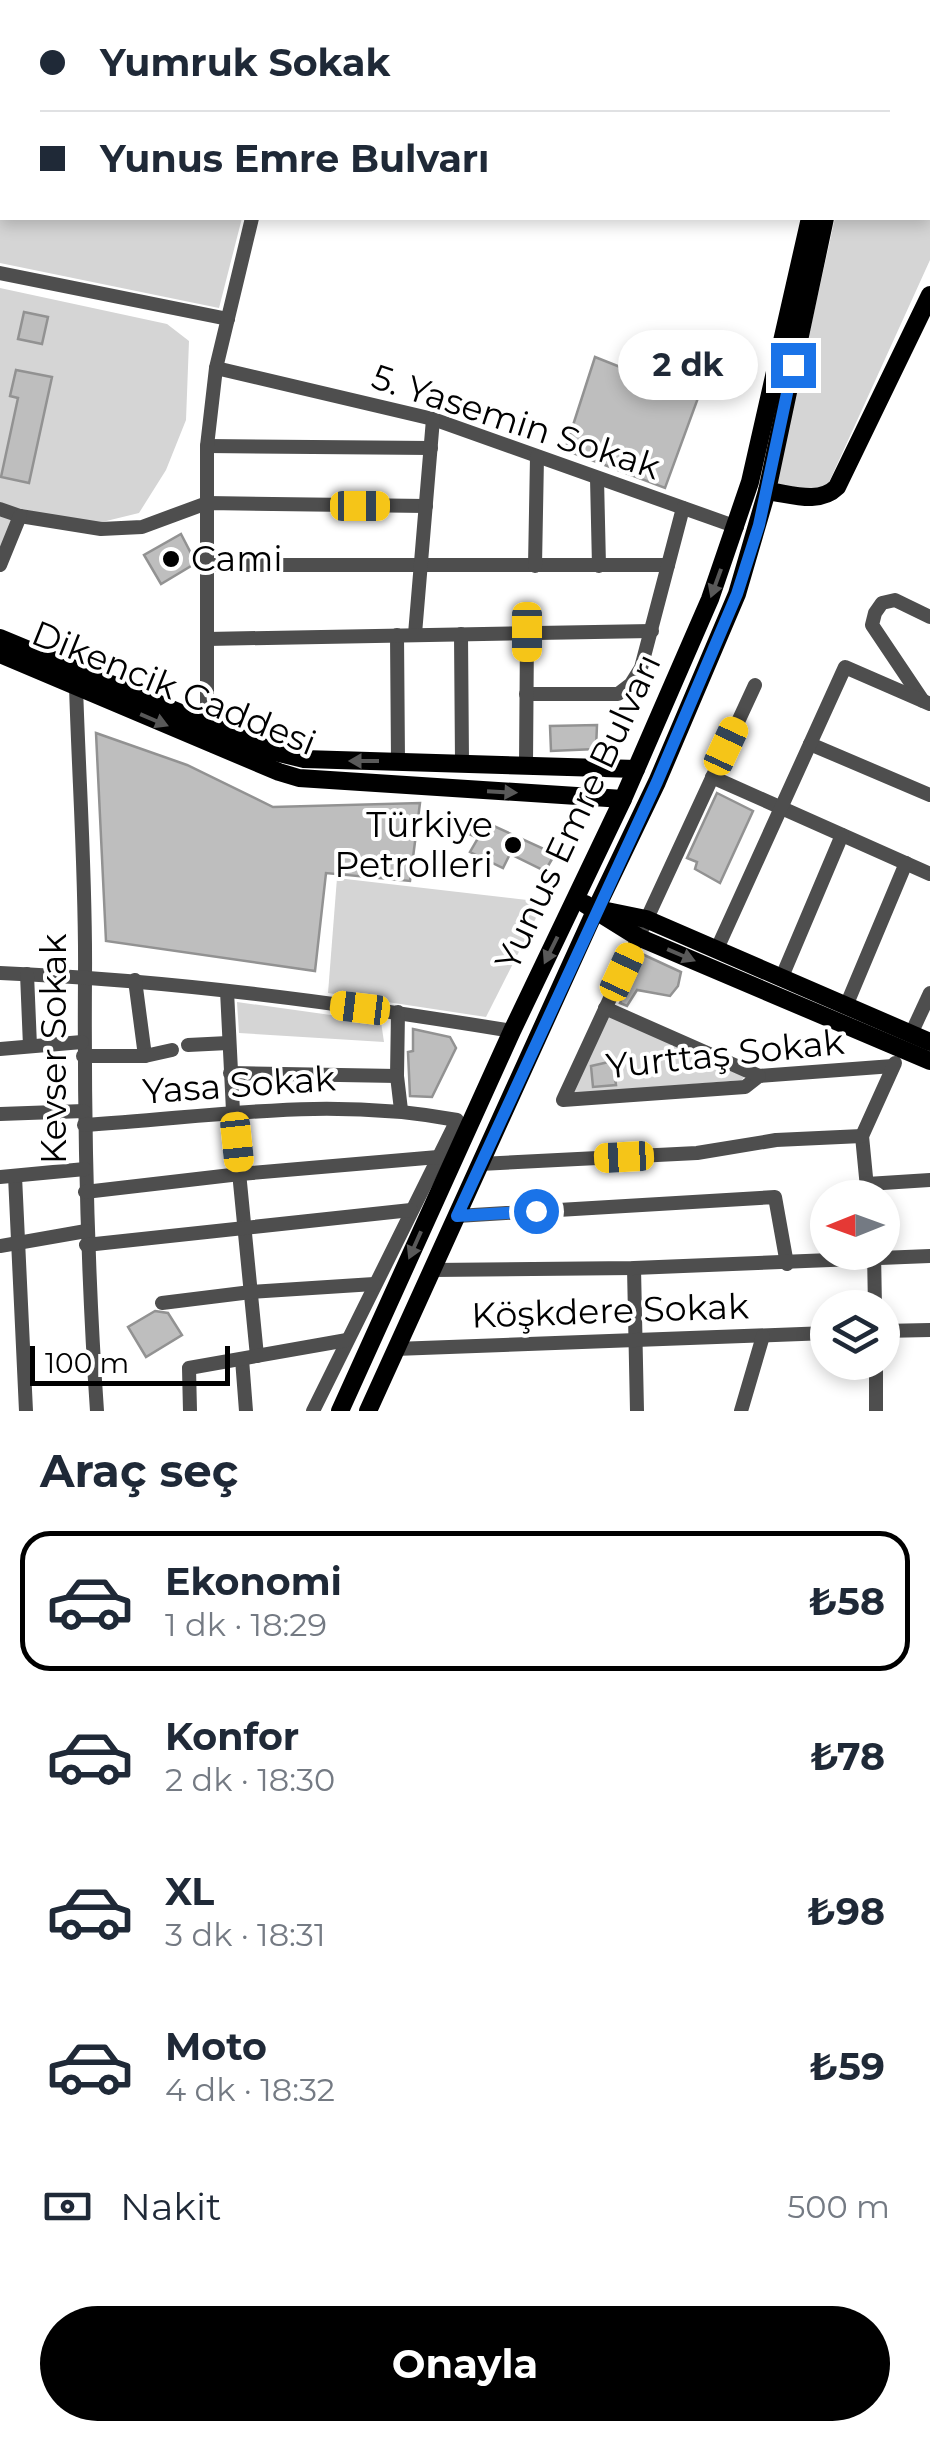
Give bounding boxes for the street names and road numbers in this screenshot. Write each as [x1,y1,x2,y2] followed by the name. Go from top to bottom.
[367,355,666,488] street label: 5. Yasemin Sokak
[26,611,323,764] street label: Dikencik Caddesi
[485,647,670,977] street label: Yunus Emre Bulvarı
[32,934,75,1164] street label: Kevser Sokak
[604,1020,846,1087] street label: Yurttaş Sokak
[141,1056,337,1113] street label: Yasa Sokak
[470,1284,750,1337] street label: Köşkdere Sokak

